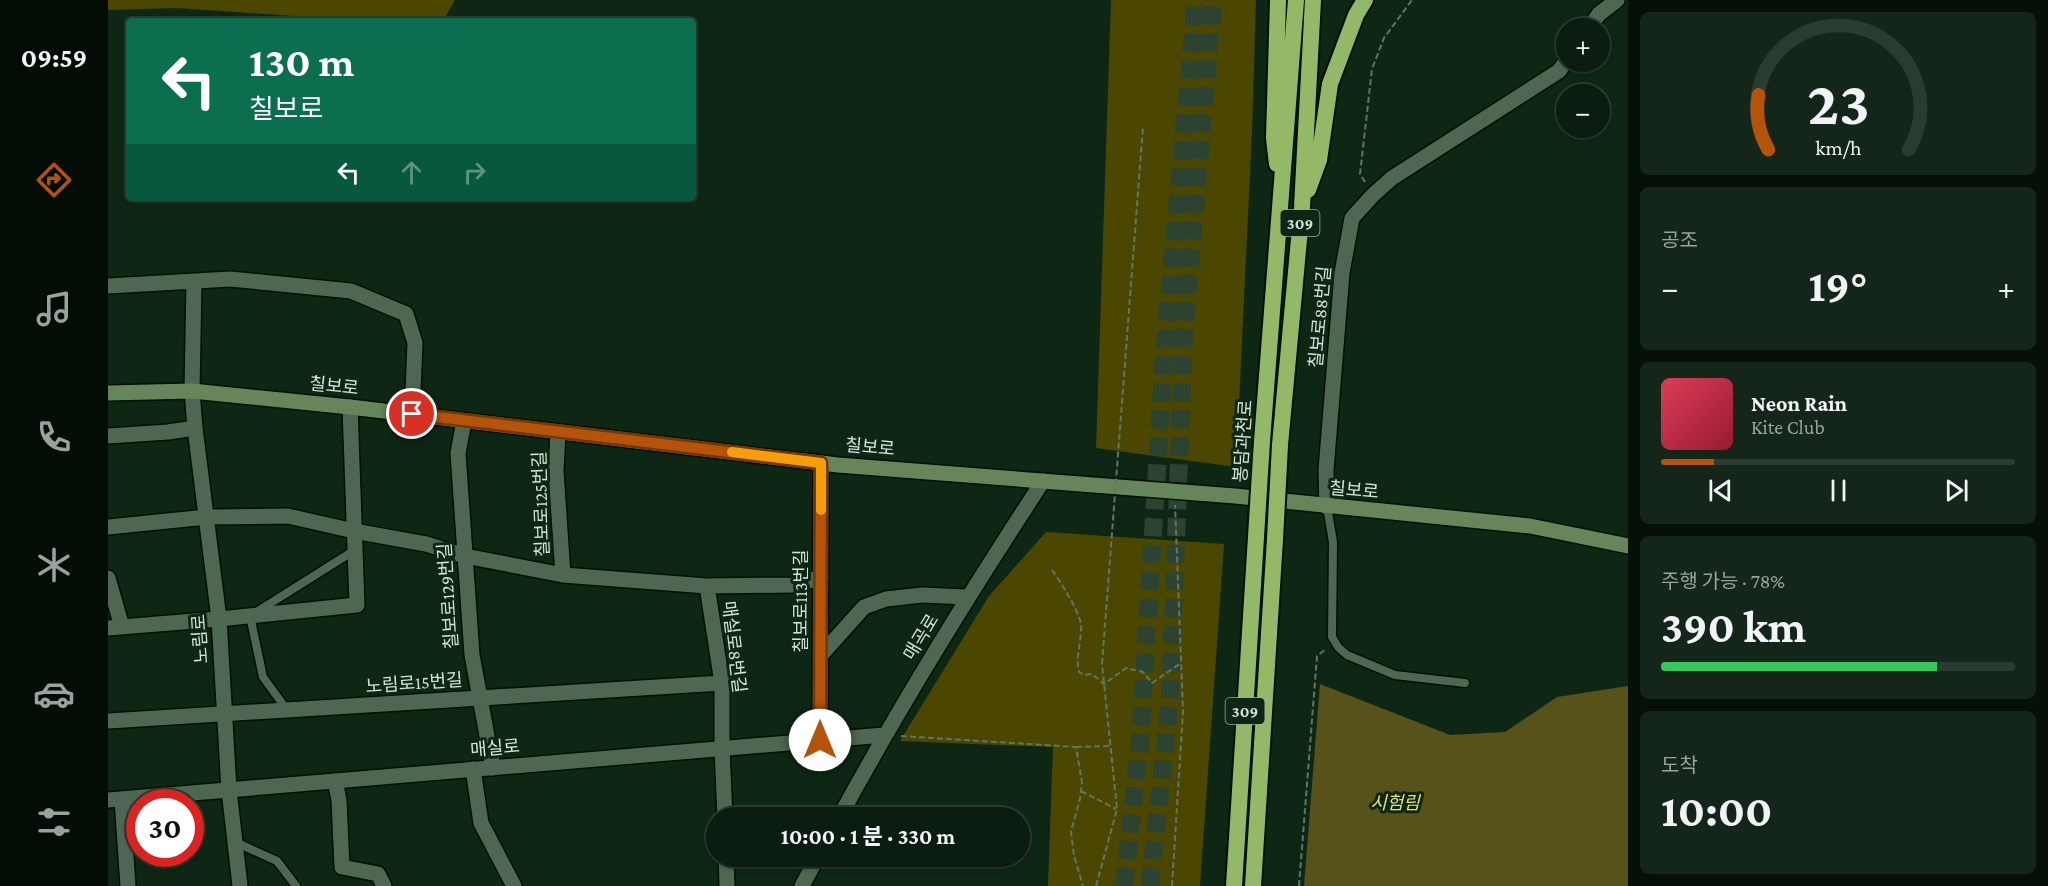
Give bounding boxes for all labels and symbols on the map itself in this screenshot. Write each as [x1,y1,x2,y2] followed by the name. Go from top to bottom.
[1280,210,1320,236] road number: 309
[1306,265,1334,369] street label: 칠보로88번길
[308,373,360,399] street label: 칠보로
[386,388,437,439] pin
[1230,399,1256,483] street label: 봉담과천로
[844,435,896,459] street label: 칠보로
[529,451,553,557] street label: 칠보로125번길
[1328,478,1380,502] street label: 칠보로
[434,542,462,650] street label: 칠보로129번길
[791,549,811,653] street label: 칠보로113번길
[718,600,750,694] street label: 매실로8번길
[900,611,942,663] street label: 매곡로
[188,614,212,664] street label: 노림로
[365,670,463,696] street label: 노림로15번길
[1226,698,1264,724] road number: 309
[788,708,852,772] position arrow
[469,736,521,760] street label: 매실로
[126,789,204,867] speed limit sign: 30
[1370,793,1421,813] park label: 시험림

